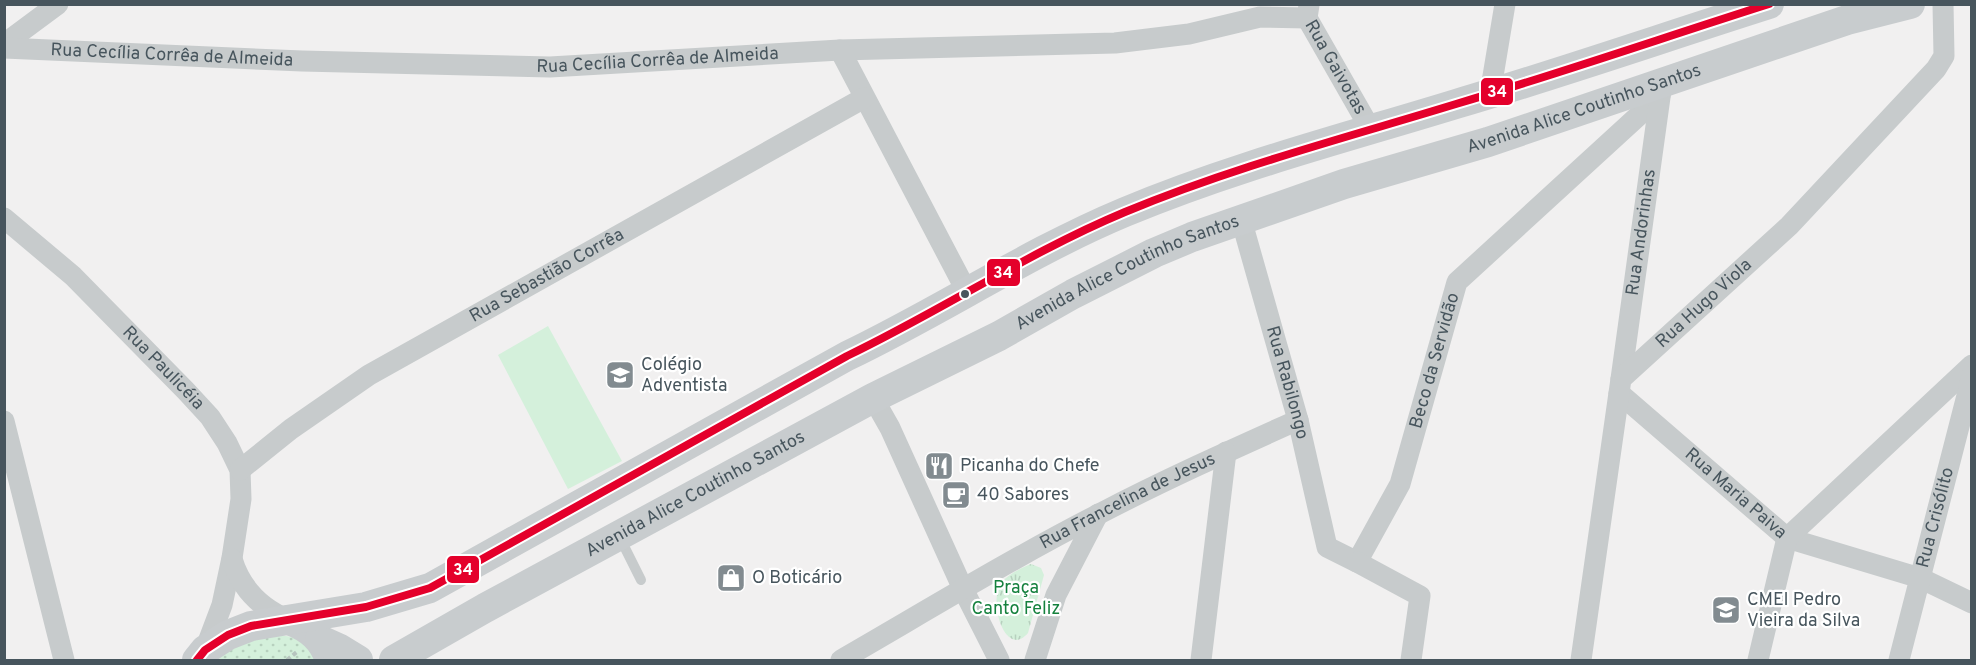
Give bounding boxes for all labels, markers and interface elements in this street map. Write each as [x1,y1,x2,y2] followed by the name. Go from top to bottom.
[1299,16,1371,119] street label: Rua Gaivotas
[50,39,294,72] street label: Rua Cecília Corrêa de Almeida
[536,42,779,79] street label: Rua Cecília Corrêa de Almeida
[1464,59,1704,159] street label: Avenida Alice Coutinho Santos
[1480,77,1514,106] line badge: 34
[1487,83,1507,103] text: 34
[1621,168,1661,297] street label: Rua Andorinhas
[1011,210,1242,336] street label: Avenida Alice Coutinho Santos
[465,223,628,328] street label: Rua Sebastião Corrêa
[1651,254,1757,353] street label: Rua Hugo Viola
[986,258,1021,287] line badge: 34
[993,264,1013,284] text: 34
[959,288,971,300] unlabelled marker
[1405,290,1465,431] street label: Beco da Servidão
[117,321,209,415] street label: Rua Paulicéia
[1260,323,1314,442] street label: Rua Rabilongo
[641,354,727,398] place label: Colégio Adventista
[604,359,636,391] school or university icon: Colégio Adventista
[582,426,809,563] street label: Avenida Alice Coutinho Santos
[1680,443,1791,544] street label: Rua Maria Paiva
[1036,447,1219,555] street label: Rua Francelina de Jesus
[923,450,955,482] restaurant icon: Picanha do Chefe
[960,455,1099,478] place label: Picanha do Chefe
[1912,465,1960,570] street label: Rua Crisólito
[940,479,972,511] cafe icon: 40 Sabores
[977,484,1069,507] place label: 40 Sabores
[446,555,480,584] line badge: 34
[453,561,473,581] text: 34
[715,562,747,594] shop icon: O Boticário
[752,567,842,590] place label: O Boticário
[972,577,1060,621] park label: Praça Canto Feliz
[1747,589,1860,633] place label: CMEI Pedro Vieira da Silva
[1710,594,1742,626] school or university icon: CMEI Pedro Vieira da Silva

